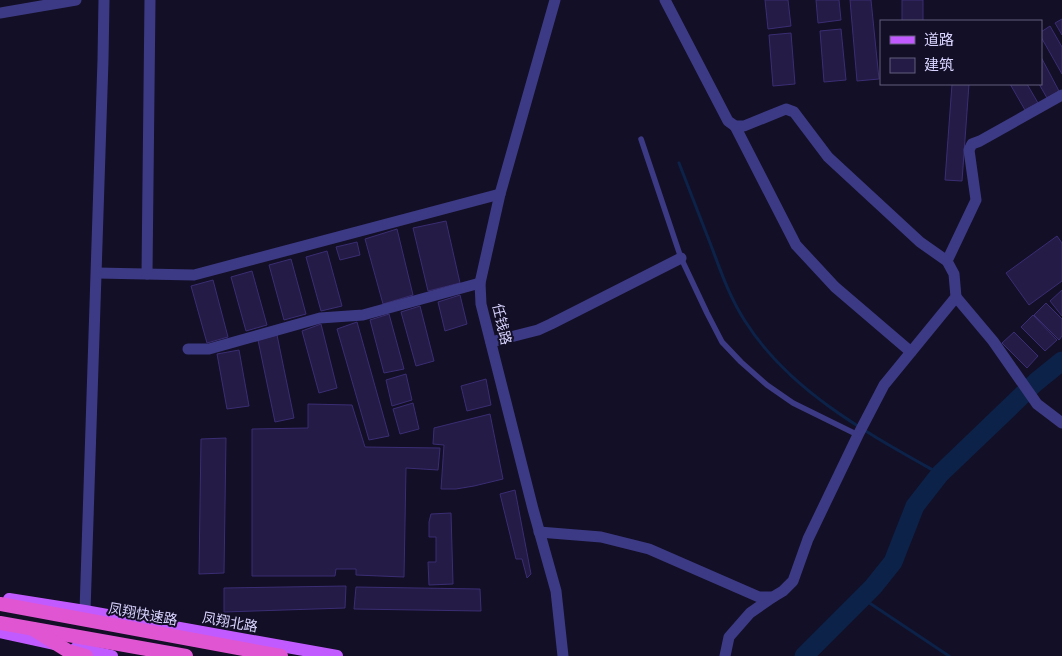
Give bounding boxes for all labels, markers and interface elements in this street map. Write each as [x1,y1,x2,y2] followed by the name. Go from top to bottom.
[880,20,1042,85] legend
[924,31,954,48] text: 道路
[924,56,954,73] text: 建筑
[489,302,515,346] street label: 任钱路
[107,600,179,628] street label: 凤翔快速路
[201,609,259,635] street label: 凤翔北路

